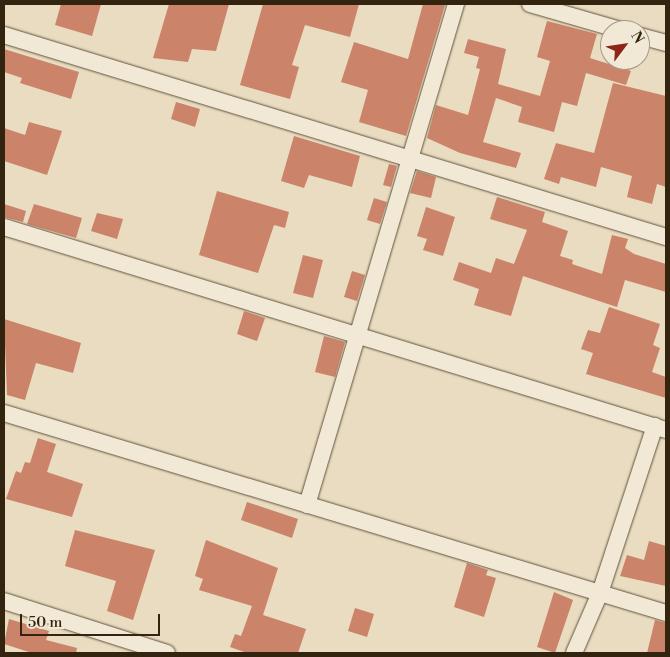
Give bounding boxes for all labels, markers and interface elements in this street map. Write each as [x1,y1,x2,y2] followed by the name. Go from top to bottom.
[600,20,650,70] north arrow
[626,28,648,47] text: N
[22,604,162,636] scale bar
[28,613,62,632] text: 50 m

